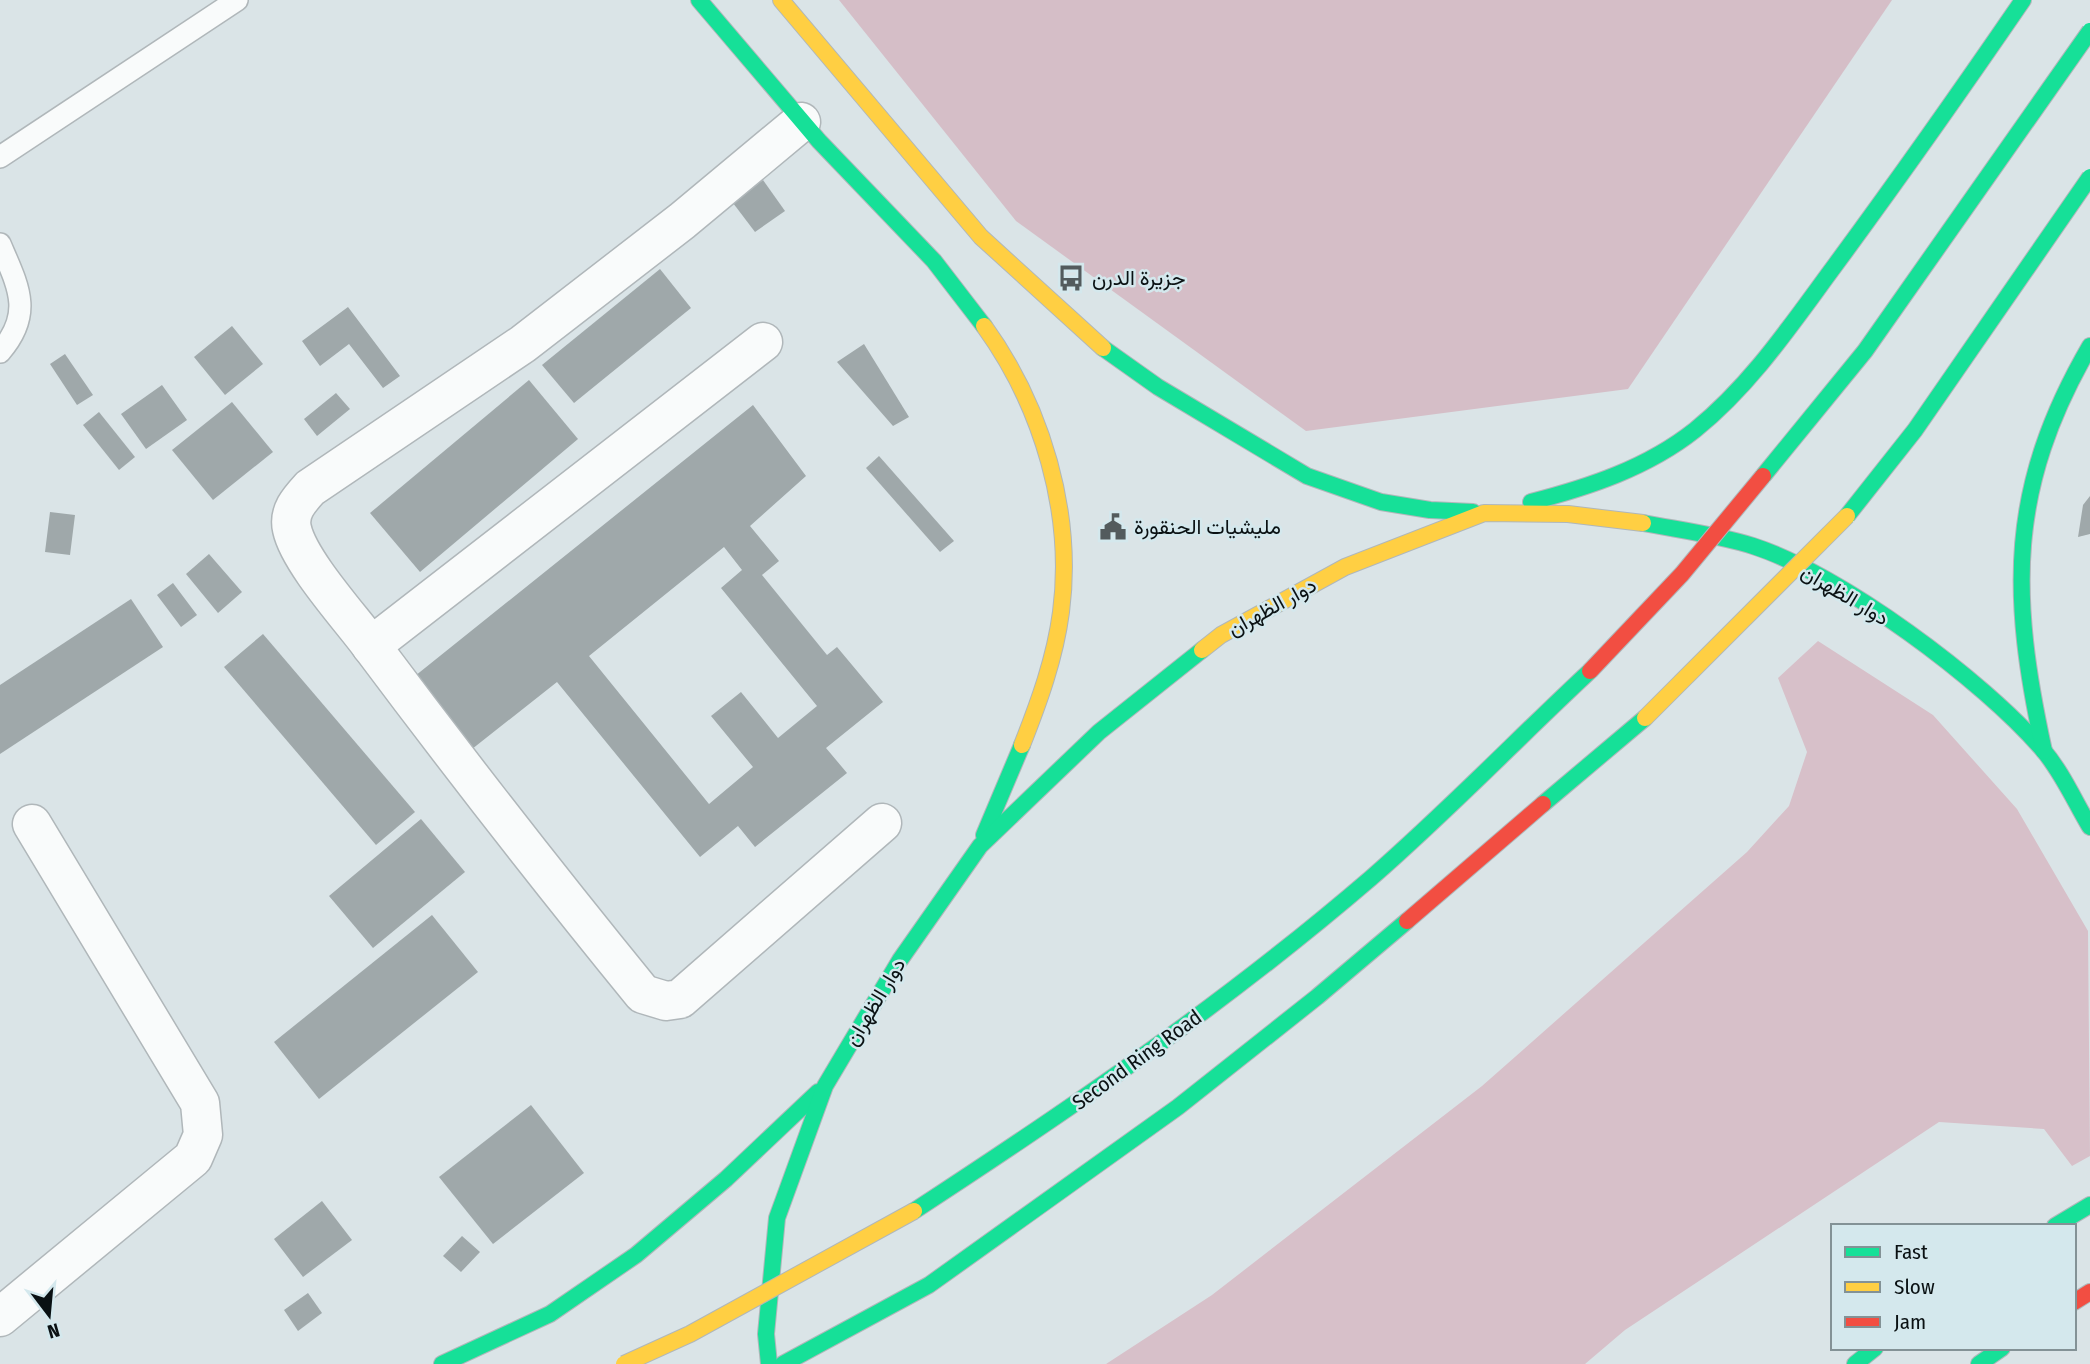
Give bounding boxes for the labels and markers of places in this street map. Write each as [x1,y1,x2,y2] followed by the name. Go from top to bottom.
[1056,263,1086,293] bus stop icon: جزيرة الدرن
[1092,265,1186,291] place label: جزيرة الدرن
[1098,512,1128,542] public building icon: مليشيات الحنقورة
[1134,514,1281,540] place label: مليشيات الحنقورة

